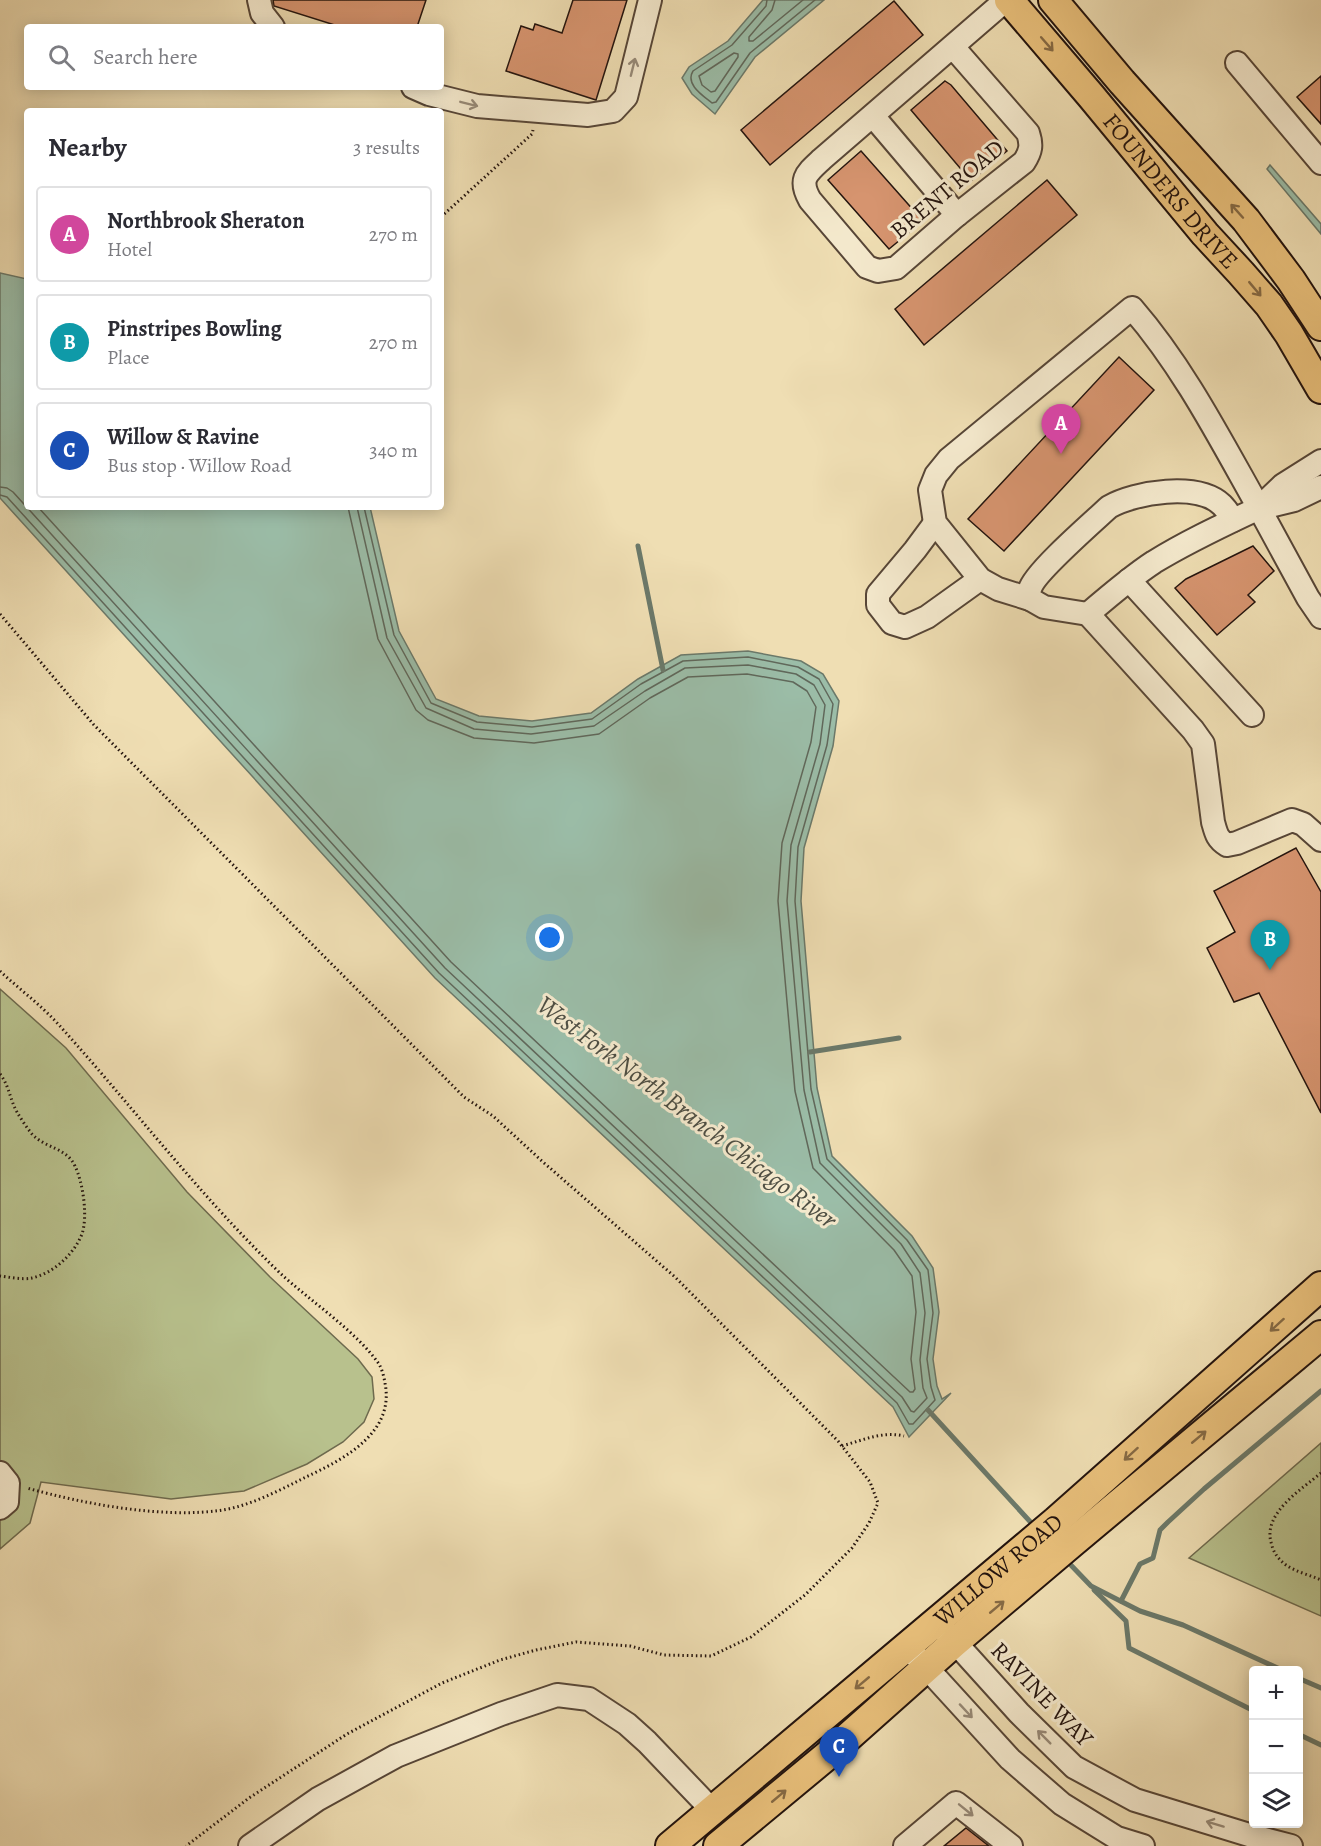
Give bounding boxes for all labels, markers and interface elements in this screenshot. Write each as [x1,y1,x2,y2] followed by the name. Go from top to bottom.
[24,24,444,90] search box
[1040,36,1054,51] one-way arrow
[45,41,78,74] icon: search
[93,42,198,72] text: Search here
[628,57,640,76] one-way arrow
[459,99,478,111] one-way arrow
[1096,106,1245,276] street label: FOUNDERS DRIVE
[48,130,127,165] text: Nearby
[883,132,1011,246] street label: BRENT ROAD
[353,134,420,161] text: 3 results
[1230,203,1244,218] one-way arrow
[107,206,305,236] text: Northbrook Sheraton
[63,221,76,248] text: A
[369,221,418,248] text: 270 m
[107,236,152,263] text: Hotel
[1248,281,1262,296] one-way arrow
[107,314,282,344] text: Pinstripes Bowling
[63,329,76,356] text: B
[369,329,418,356] text: 270 m
[107,344,149,371] text: Place
[1042,404,1080,454] pin: A
[107,422,259,452] text: Willow & Ravine
[63,437,76,464] text: C
[369,437,418,464] text: 340 m
[107,452,291,479] text: Bus stop · Willow Road
[1250,920,1290,970] pin: B
[535,923,564,952] your location
[530,988,845,1237] water label: West Fork North Branch Chicago River
[1270,1318,1285,1332] one-way arrow
[1191,1431,1207,1444] one-way arrow
[1124,1447,1139,1461] one-way arrow
[926,1506,1070,1634] street label: WILLOW ROAD
[989,1600,1005,1613] one-way arrow
[984,1635,1101,1754] street label: RAVINE WAY
[1249,1666,1303,1828] map controls
[1249,1666,1303,1720] button: +
[855,1676,870,1690] one-way arrow
[959,1704,973,1719] one-way arrow
[1249,1720,1303,1774] button: −
[820,1728,858,1777] pin: C
[1036,1730,1051,1745] one-way arrow
[1249,1774,1303,1828] button: layers
[770,1790,786,1803] one-way arrow
[958,1804,974,1817] one-way arrow
[1205,1818,1224,1829] one-way arrow

